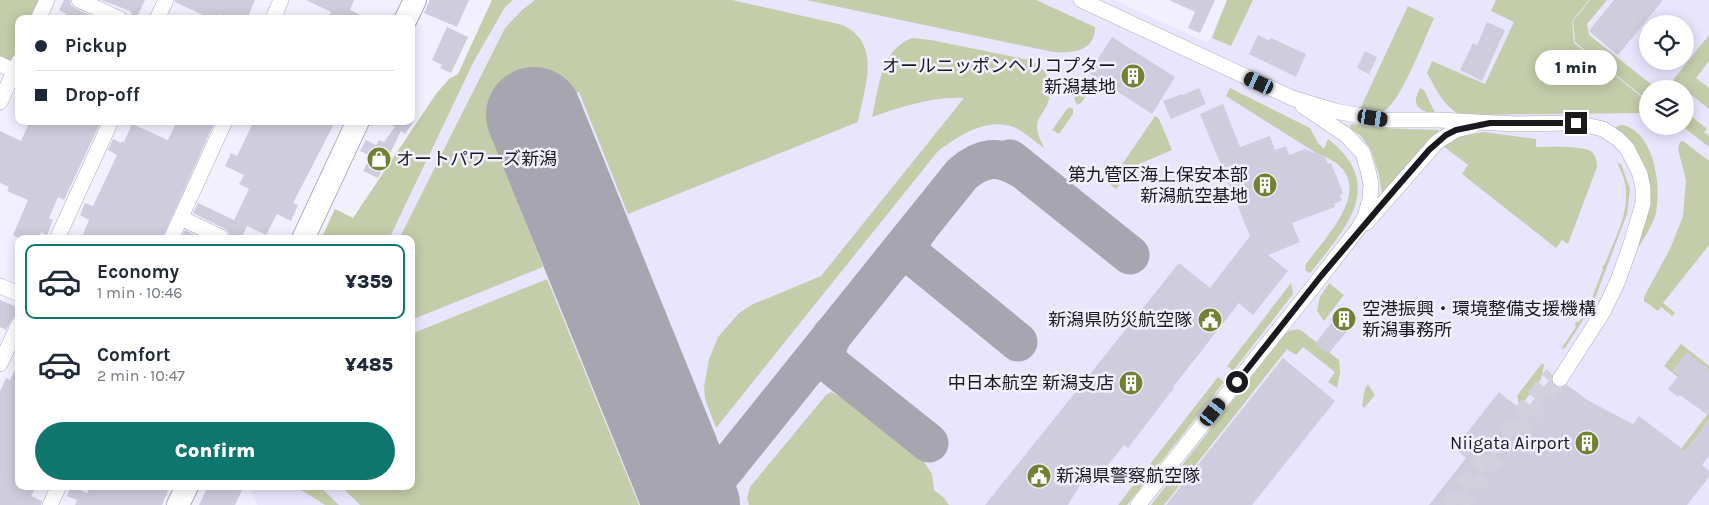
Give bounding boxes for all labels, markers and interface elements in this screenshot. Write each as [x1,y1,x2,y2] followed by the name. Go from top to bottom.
[1639,15,1694,135] map controls
[1639,15,1694,70] button: locate
[65,35,127,57] text: Pickup
[1535,51,1617,86] callout: 1 min
[882,55,1116,98] place label: オールニッポンヘリコプター 新潟基地
[1555,58,1597,77] text: 1 min
[1120,63,1146,89] building icon: オールニッポンヘリコプター 新潟基地
[1242,70,1275,96] car
[1639,80,1694,135] button: layers
[65,84,140,106] text: Drop-off
[1357,108,1388,128] car
[1565,112,1587,134] route end
[366,146,392,172] shop icon: オートパワーズ新潟
[396,148,557,170] place label: オートパワーズ新潟
[1068,164,1248,207] place label: 第九管区海上保安本部 新潟航空基地
[1252,172,1278,198] building icon: 第九管区海上保安本部 新潟航空基地
[37,259,82,304] icon: car
[97,261,179,283] text: Economy
[345,271,393,293] text: ¥359
[97,283,183,302] text: 1 min · 10:46
[1362,298,1596,341] place label: 空港振興・環境整備支援機構 新潟事務所
[1331,306,1357,332] building icon: 空港振興・環境整備支援機構 新潟事務所
[1197,307,1223,333] public building icon: 新潟県防災航空隊
[1048,309,1192,331] place label: 新潟県防災航空隊
[37,342,82,387] icon: car
[97,344,171,366] text: Comfort
[345,354,393,376] text: ¥485
[97,366,185,385] text: 2 min · 10:47
[1118,370,1144,396] building icon: 中日本航空 新潟支店
[1226,371,1248,393] route start
[948,372,1114,394] place label: 中日本航空 新潟支店
[1197,396,1228,428] car
[35,422,395,480] button: Confirm
[1574,430,1600,456] building icon: Niigata Airport
[1450,432,1570,454] place label: Niigata Airport
[1026,463,1052,489] public building icon: 新潟県警察航空隊
[1056,465,1200,487] place label: 新潟県警察航空隊

